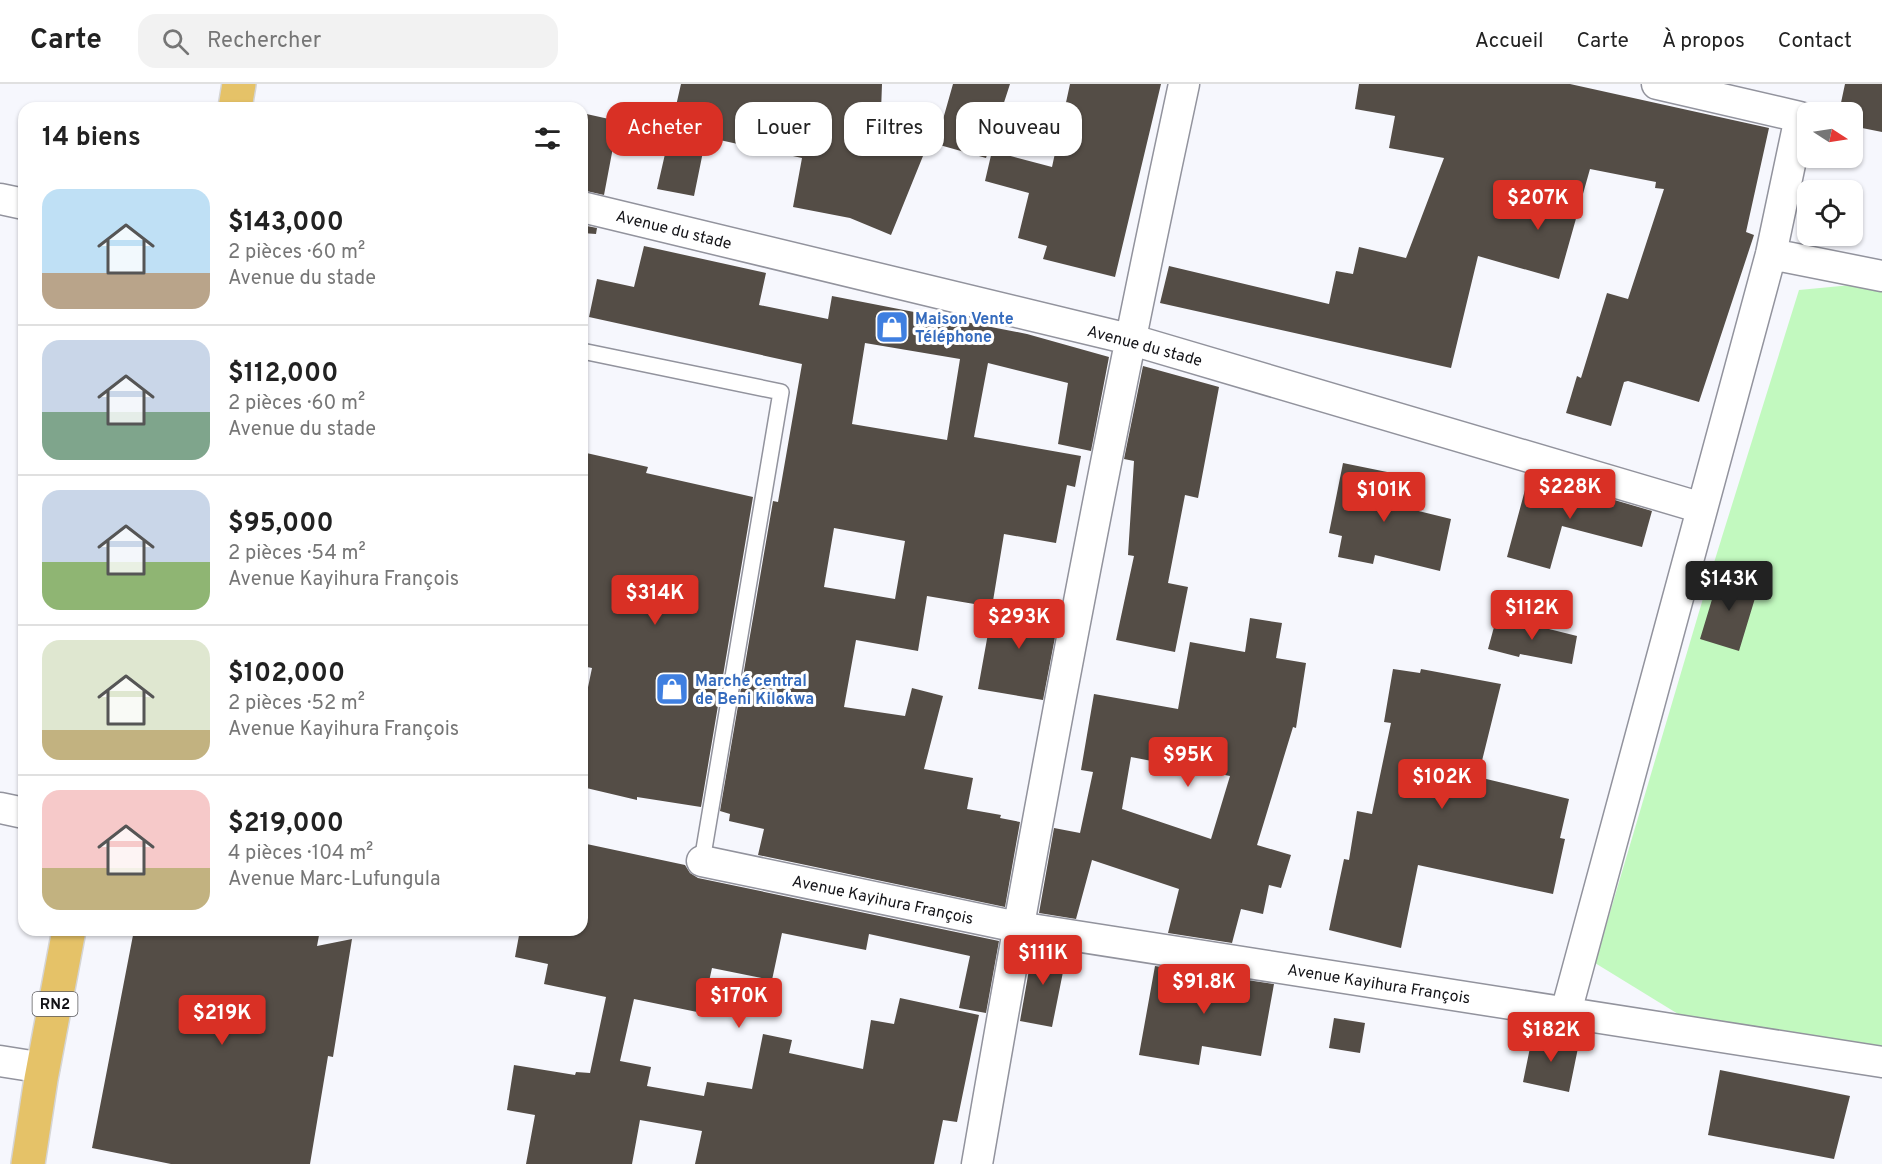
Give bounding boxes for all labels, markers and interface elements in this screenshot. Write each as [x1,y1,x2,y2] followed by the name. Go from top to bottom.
[138,14,558,68] search box
[30,23,102,59] text: Carte
[159,25,192,58] icon: search
[207,28,321,55] text: Rechercher
[1475,28,1544,55] text: Accueil
[1577,28,1629,55] text: Carte
[1662,28,1745,55] text: À propos
[1778,28,1852,55] text: Contact
[606,102,723,156] chip: Acheter
[735,102,832,156] chip: Louer
[844,102,944,156] chip: Filtres
[956,102,1082,156] chip: Nouveau
[1797,102,1863,168] north arrow
[1797,102,1863,246] map controls
[42,122,141,155] text: 14 biens
[531,122,564,155] icon: filters
[1496,180,1580,231] pin: $207K
[1797,180,1863,246] button: locate
[1507,186,1569,212] text: $207K
[228,207,344,240] text: $143,000
[614,207,733,255] street label: Avenue du stade
[90,213,162,285] icon: home
[228,240,365,266] text: 2 pièces · 60 m²
[228,266,376,292] text: Avenue du stade
[874,309,910,345] shop icon: Maison Vente Téléphone
[915,310,1014,348] place label: Maison Vente Téléphone
[1085,322,1204,372] street label: Avenue du stade
[228,358,338,391] text: $112,000
[90,364,162,436] icon: home
[228,391,365,417] text: 2 pièces · 60 m²
[228,417,376,443] text: Avenue du stade
[1528,469,1612,520] pin: $228K
[1342,472,1426,523] pin: $101K
[1538,475,1602,501] text: $228K
[1356,478,1412,504] text: $101K
[228,508,334,541] text: $95,000
[90,514,162,586] icon: home
[228,541,366,567] text: 2 pièces · 54 m²
[1687,561,1771,612] pin: $143K
[228,567,459,593] text: Avenue Kayihura François
[1699,567,1759,593] text: $143K
[613,575,697,626] pin: $314K
[625,581,685,607] text: $314K
[1490,590,1574,641] pin: $112K
[1505,596,1559,622] text: $112K
[977,599,1061,650] pin: $293K
[988,605,1050,631] text: $293K
[228,658,345,691] text: $102,000
[90,664,162,736] icon: home
[654,671,690,707] shop icon: Marché central de Beni Kilokwa
[695,672,814,710] place label: Marché central de Beni Kilokwa
[228,691,365,717] text: 2 pièces · 52 m²
[228,717,459,743] text: Avenue Kayihura François
[1152,737,1224,788] pin: $95K
[1163,743,1213,769] text: $95K
[1400,759,1484,810] pin: $102K
[1412,765,1472,791] text: $102K
[228,808,344,841] text: $219,000
[90,814,162,886] icon: home
[228,841,373,867] text: 4 pièces · 104 m²
[228,867,441,893] text: Avenue Marc-Lufungula
[790,872,975,930] street label: Avenue Kayihura François
[1001,935,1085,986] pin: $111K
[1018,941,1068,967] text: $111K
[1286,961,1472,1009] street label: Avenue Kayihura François
[1155,964,1253,1015] pin: $91.8K
[1172,970,1236,996] text: $91.8K
[697,978,781,1029] pin: $170K
[710,984,768,1010] text: $170K
[32,992,78,1016] road number: RN2
[180,995,264,1046] pin: $219K
[193,1001,251,1027] text: $219K
[1509,1012,1593,1063] pin: $182K
[1522,1018,1580,1044] text: $182K

